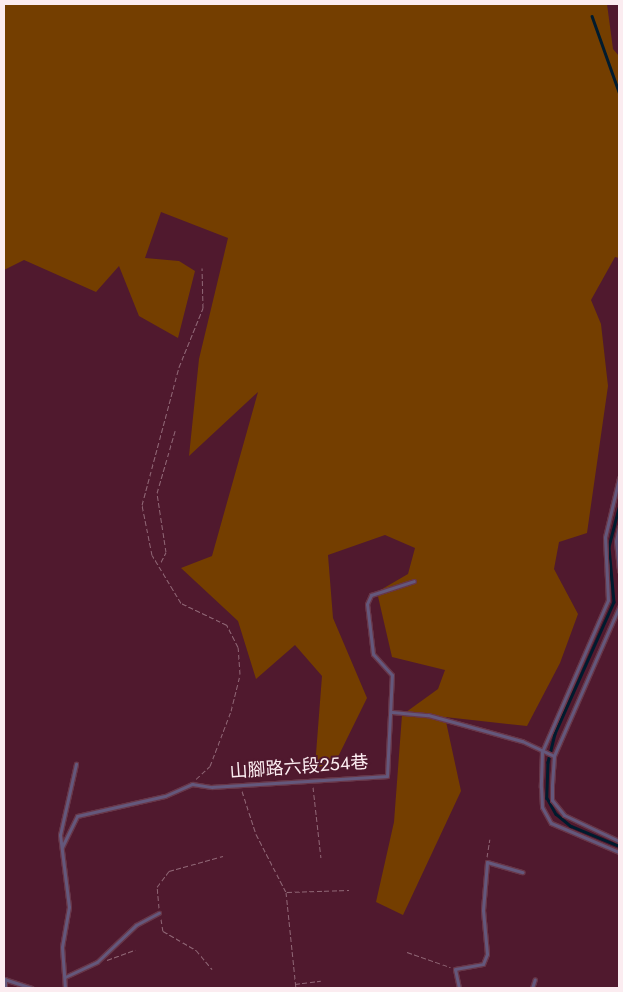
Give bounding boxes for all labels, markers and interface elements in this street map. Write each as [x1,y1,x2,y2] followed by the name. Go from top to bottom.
[229,751,369,783] street label: 山腳路六段254巷

